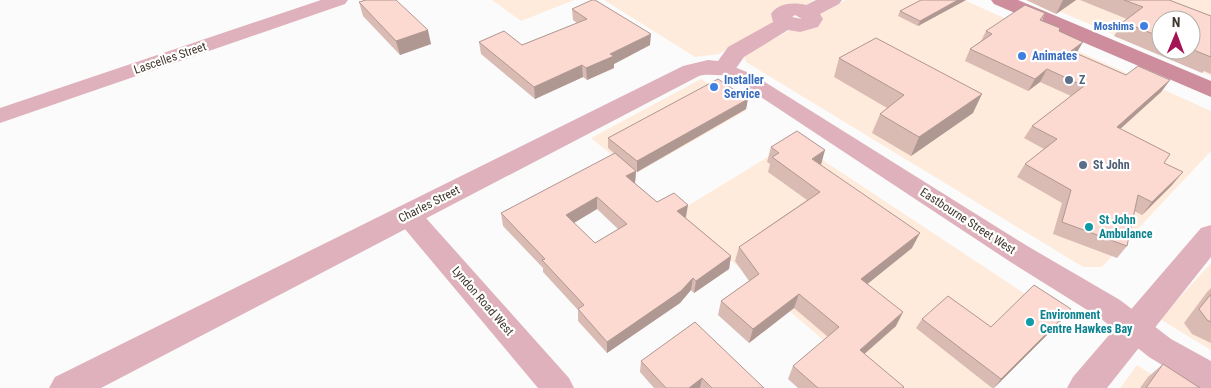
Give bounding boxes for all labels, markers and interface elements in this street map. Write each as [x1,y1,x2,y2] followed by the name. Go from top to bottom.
[1151,10,1201,60] north arrow
[1172,14,1181,30] text: N
[1094,20,1134,33] place label: Moshims
[1138,20,1150,32] marker: Moshims
[132,39,208,77] street label: Lascelles Street
[1032,49,1078,63] place label: Animates
[1016,50,1028,62] marker: Animates
[724,73,764,101] place label: Installer Service
[1079,73,1085,87] place label: Z
[1063,74,1075,86] marker: Z
[708,81,720,93] marker: Installer Service
[1093,158,1130,172] place label: St John
[1077,159,1089,171] marker: St John
[396,182,462,225] street label: Charles Street
[918,185,1019,257] street label: Eastbourne Street West
[1099,213,1153,241] place label: St John Ambulance
[1083,221,1095,233] marker: St John Ambulance
[449,264,517,339] street label: Lyndon Road West
[1040,308,1133,336] place label: Environment Centre Hawkes Bay
[1024,316,1036,328] marker: Environment Centre Hawkes Bay

